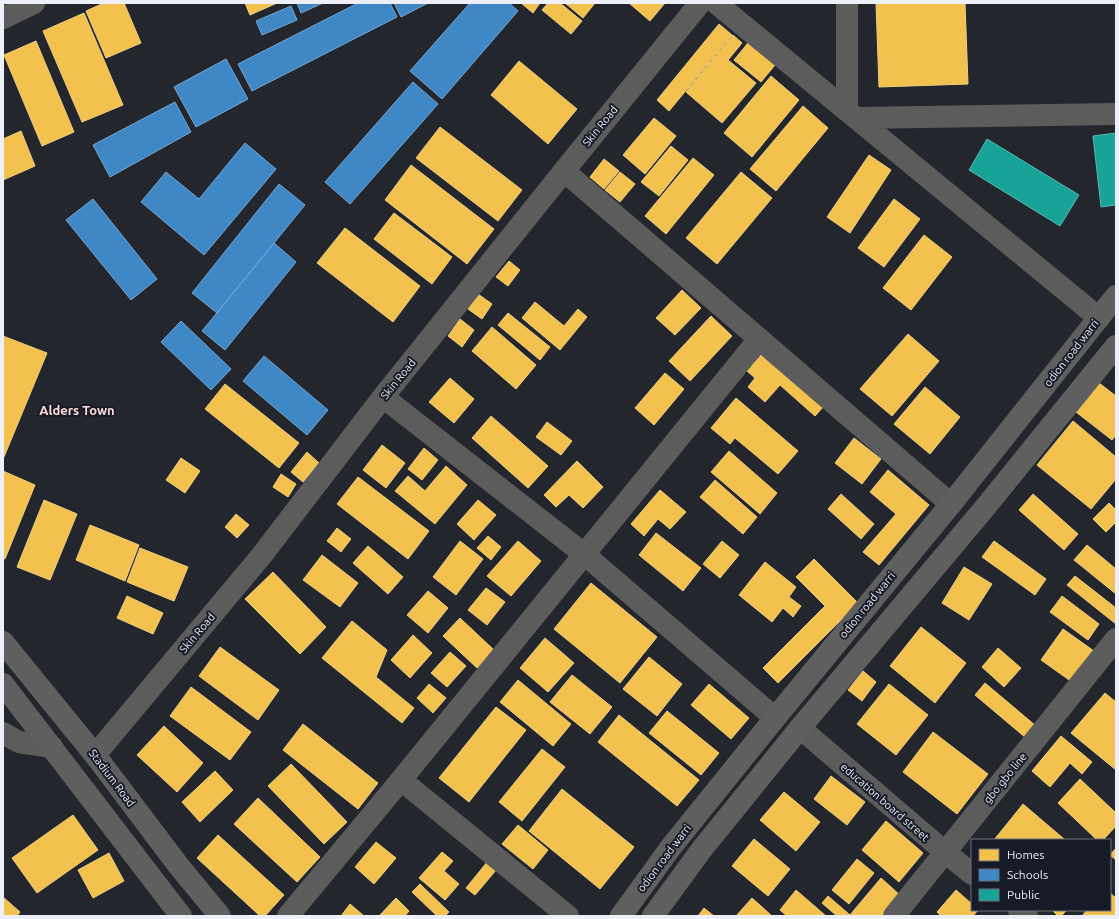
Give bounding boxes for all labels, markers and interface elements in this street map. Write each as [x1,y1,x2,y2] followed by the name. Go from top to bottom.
[580,104,620,148] street label: Skin Road
[1041,317,1101,389] street label: odion road warri
[378,357,418,401] street label: Skin Road
[39,403,115,417] district label: Alders Town
[837,570,897,640] street label: odion road warri
[177,611,217,655] street label: Skin Road
[87,747,137,809] street label: Stadium Road
[981,750,1029,806] street label: gbo gbo line
[838,760,932,844] street label: education board street
[635,822,693,894] street label: odion road warri
[971,839,1111,911] legend
[1007,848,1045,861] text: Homes
[1007,868,1048,881] text: Schools
[1007,888,1040,901] text: Public

